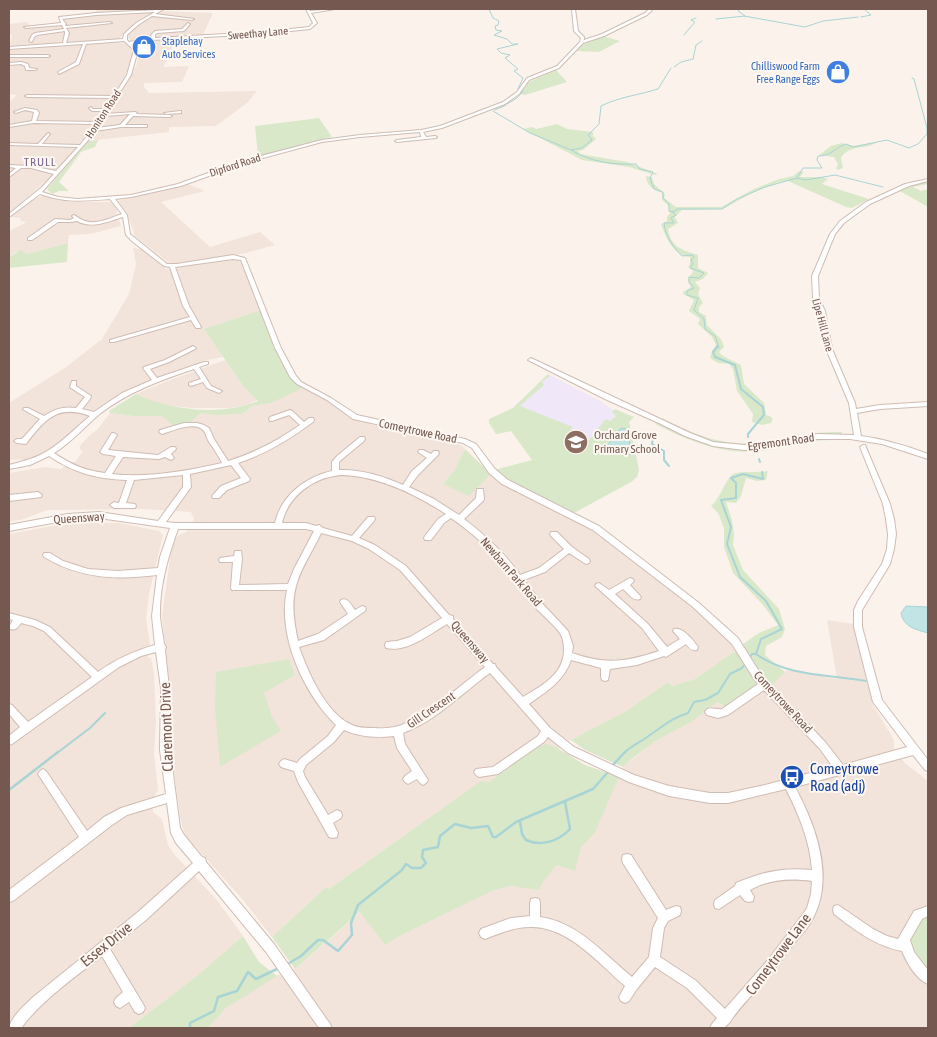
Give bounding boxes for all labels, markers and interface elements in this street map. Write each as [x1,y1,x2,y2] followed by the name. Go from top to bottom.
[227,24,289,42] street label: Sweethay Lane
[131,34,157,60] shop icon: Staplehay Auto Services
[162,35,215,60] place label: Staplehay Auto Services
[825,59,851,85] shop icon: Chilliswood Farm Free Range Eggs
[751,60,820,85] place label: Chilliswood Farm Free Range Eggs
[83,87,123,141] street label: Honiton Road
[208,151,262,179] street label: Dipford Road
[24,155,56,169] district label: TRULL
[810,297,836,353] street label: Lipe Hill Lane
[378,416,458,446] street label: Comeytrowe Road
[594,428,661,456] place label: Orchard Grove Primary School
[563,429,589,455] school or university icon: Orchard Grove Primary School
[747,430,815,454] street label: Egremont Road
[53,509,105,527] street label: Queensway
[477,535,545,609] street label: Newbarn Park Road
[448,618,492,666] street label: Queensway
[751,668,815,736] street label: Comeytrowe Road
[156,682,176,772] street label: Claremont Drive
[404,689,458,731] street label: Gill Crescent
[810,760,879,794] place label: Comeytrowe Road (adj)
[779,764,805,790] bus stop icon: Comeytrowe Road (adj)
[742,910,814,998] street label: Comeytrowe Lane
[77,918,135,970] street label: Essex Drive

